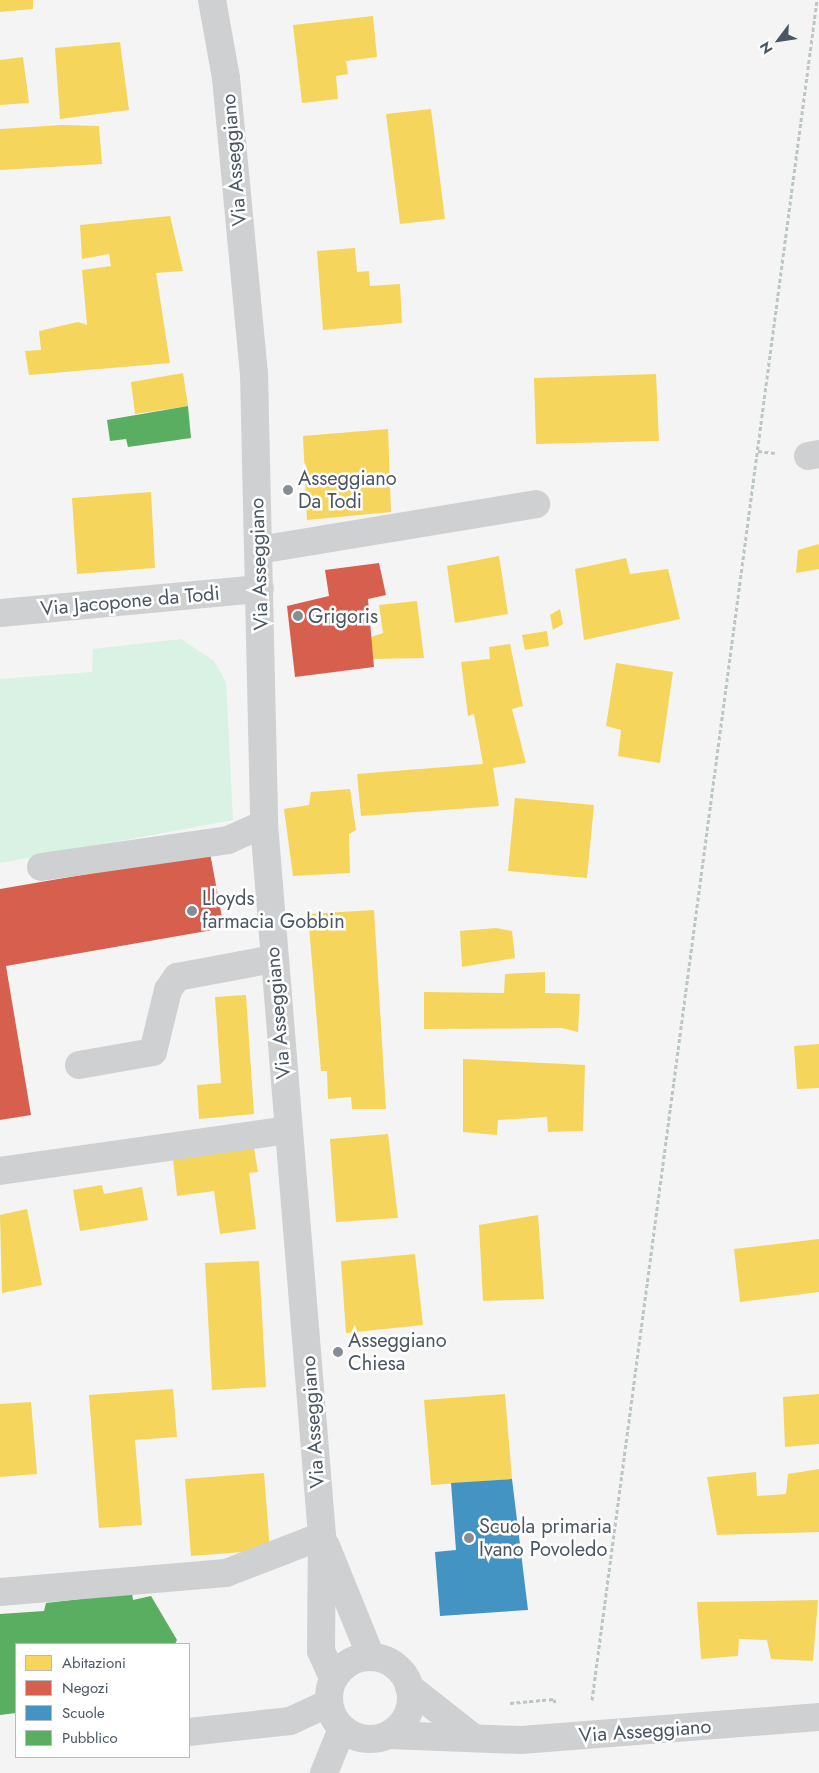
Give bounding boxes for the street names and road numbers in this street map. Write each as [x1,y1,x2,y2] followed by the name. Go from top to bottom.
[216,93,252,227] street label: Via Asseggiano
[245,497,273,631] street label: Via Asseggiano
[39,581,221,621] street label: Via Jacopone da Todi
[260,946,296,1080] street label: Via Asseggiano
[296,1355,330,1489] street label: Via Asseggiano
[578,1714,712,1748] street label: Via Asseggiano

